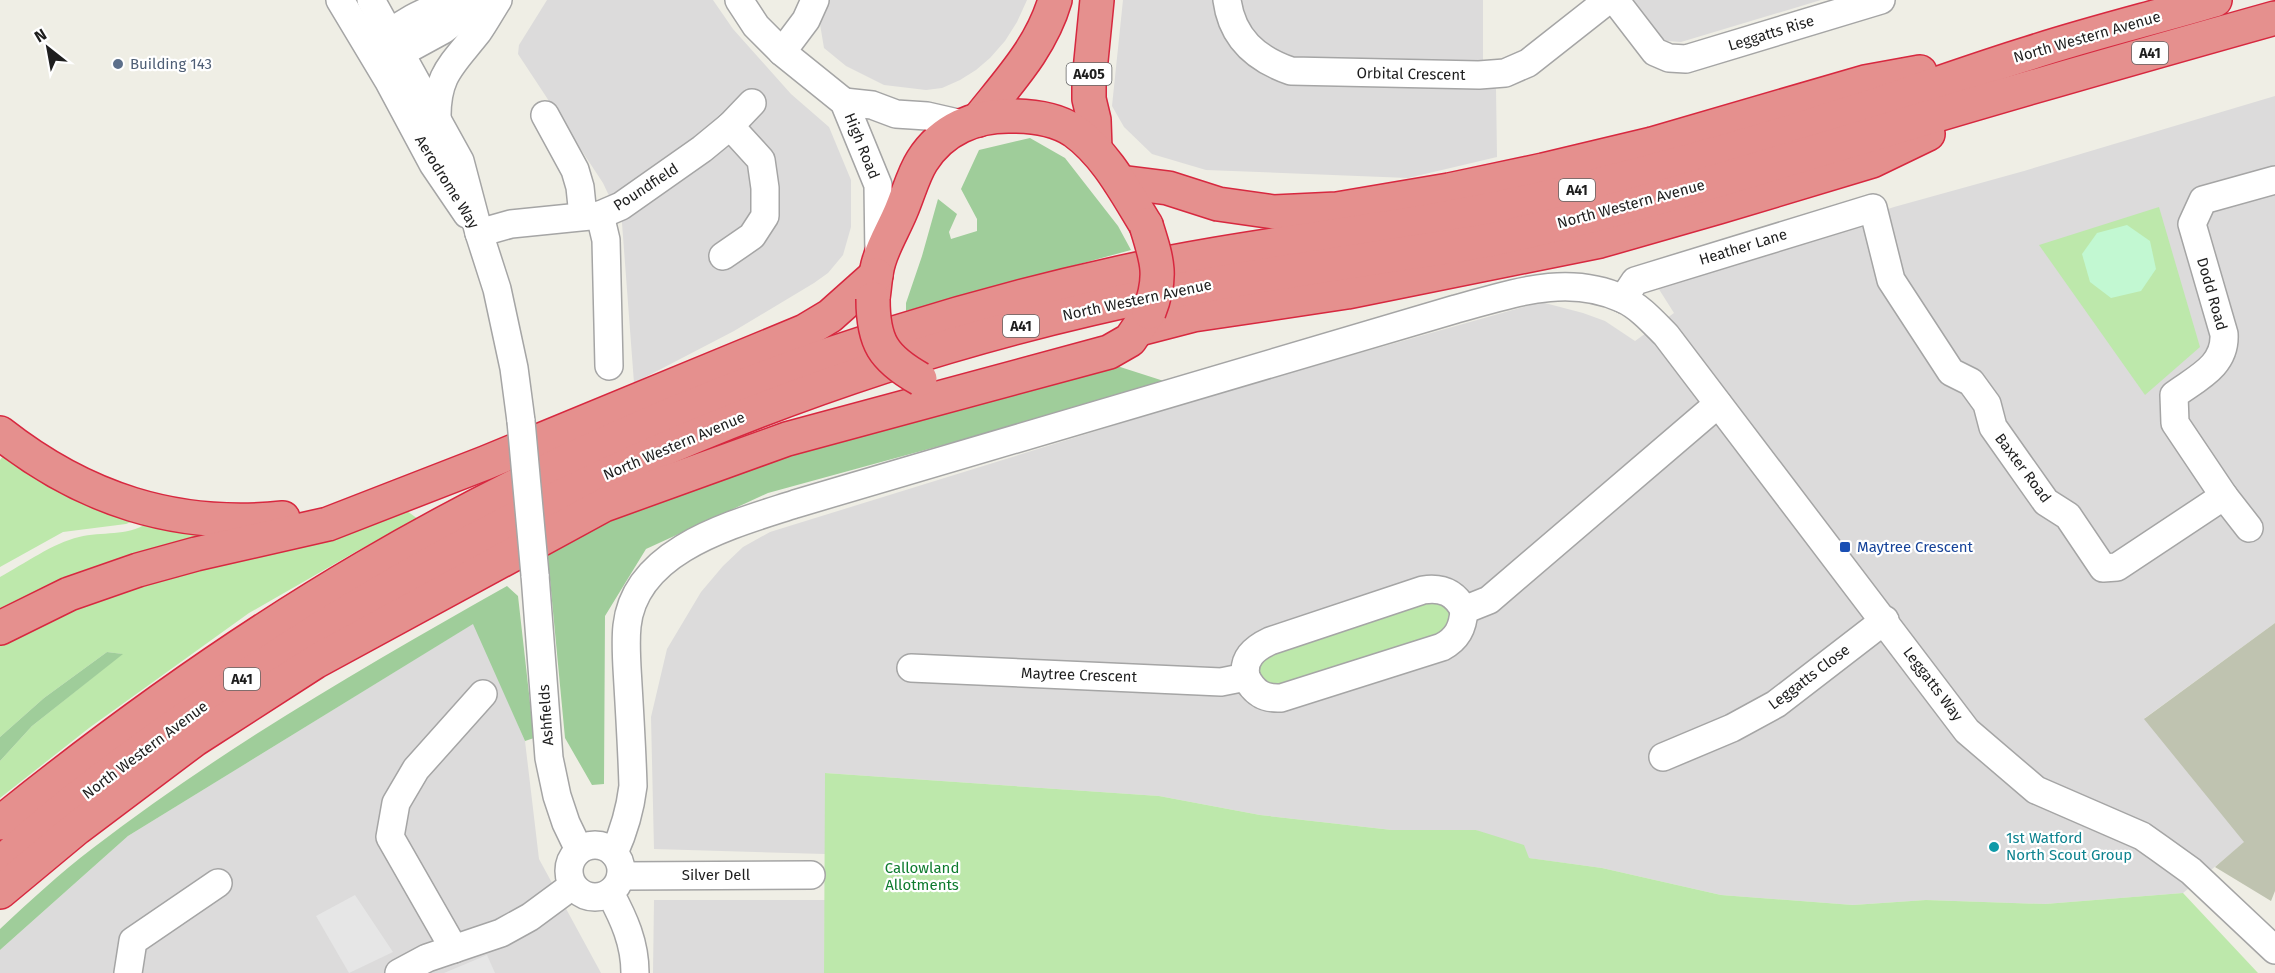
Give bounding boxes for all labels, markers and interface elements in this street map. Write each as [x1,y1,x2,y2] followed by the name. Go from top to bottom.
[2011,7,2163,67] street label: North Western Avenue
[1726,11,1816,55] street label: Leggatts Rise
[18,18,78,78] north arrow
[31,25,50,46] text: N
[2132,42,2168,64] road number: A41
[130,55,212,73] place label: Building 143
[111,57,125,71] marker: Building 143
[1066,63,1112,85] road number: A405
[1356,64,1466,84] street label: Orbital Crescent
[841,110,883,182] street label: High Road
[411,132,483,232] street label: Aerodrome Way
[610,159,682,215] street label: Poundfield
[1555,176,1707,232] street label: North Western Avenue
[1559,179,1595,201] road number: A41
[1697,225,1789,269] street label: Heather Lane
[2193,256,2231,332] street label: Dodd Road
[1061,275,1213,325] street label: North Western Avenue
[1003,315,1039,337] road number: A41
[600,408,748,484] street label: North Western Avenue
[1991,430,2055,506] street label: Baxter Road
[1857,538,1974,556] place label: Maytree Crescent
[1838,540,1852,554] marker: Maytree Crescent
[1765,641,1853,713] street label: Leggatts Close
[1899,644,1967,725] street label: Leggatts Way
[1021,664,1138,686] street label: Maytree Crescent
[224,668,260,690] road number: A41
[535,684,557,746] street label: Ashfields
[79,697,211,803] street label: North Western Avenue
[2006,829,2132,864] place label: 1st Watford North Scout Group
[1987,840,2001,854] marker: 1st Watford North Scout Group
[885,859,959,894] park label: Callowland Allotments
[682,866,751,884] street label: Silver Dell

